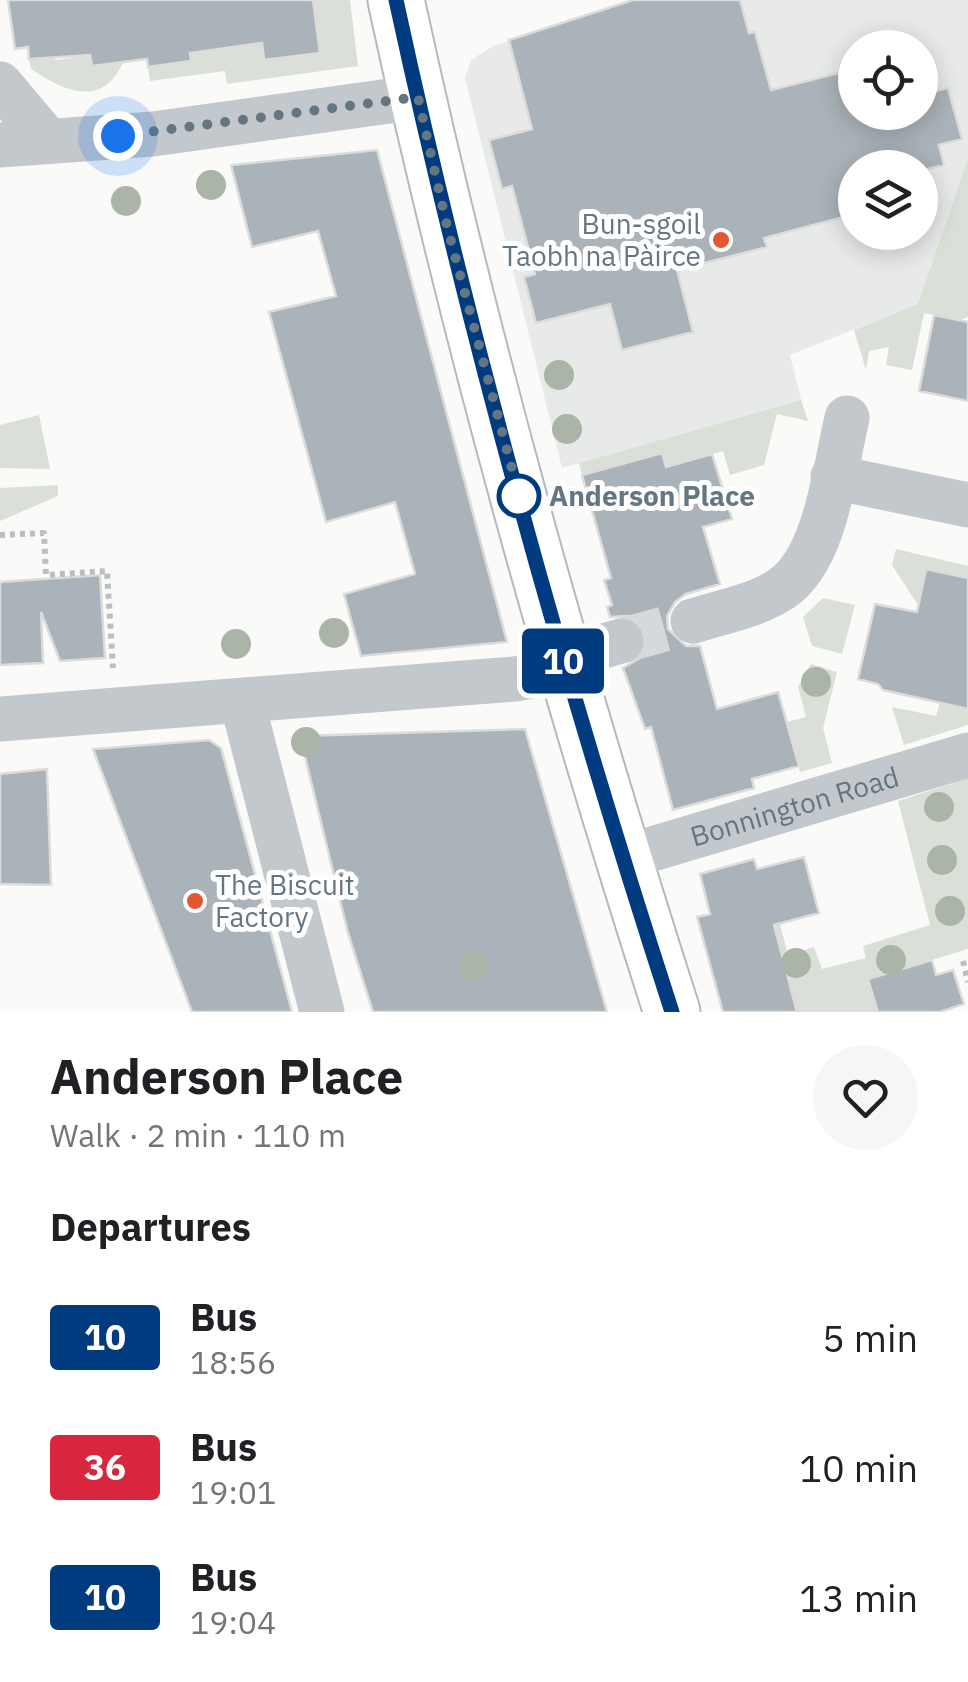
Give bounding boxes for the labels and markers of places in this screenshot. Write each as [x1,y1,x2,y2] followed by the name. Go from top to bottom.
[502,205,701,274] place label: Bun-sgoil Taobh na Pàirce
[710,229,732,251] marker: Bun-sgoil Taobh na Pàirce
[498,475,540,517] marker: Anderson Place
[549,477,755,514] place label: Anderson Place
[215,866,355,935] place label: The Biscuit Factory
[184,890,206,912] marker: The Biscuit Factory

